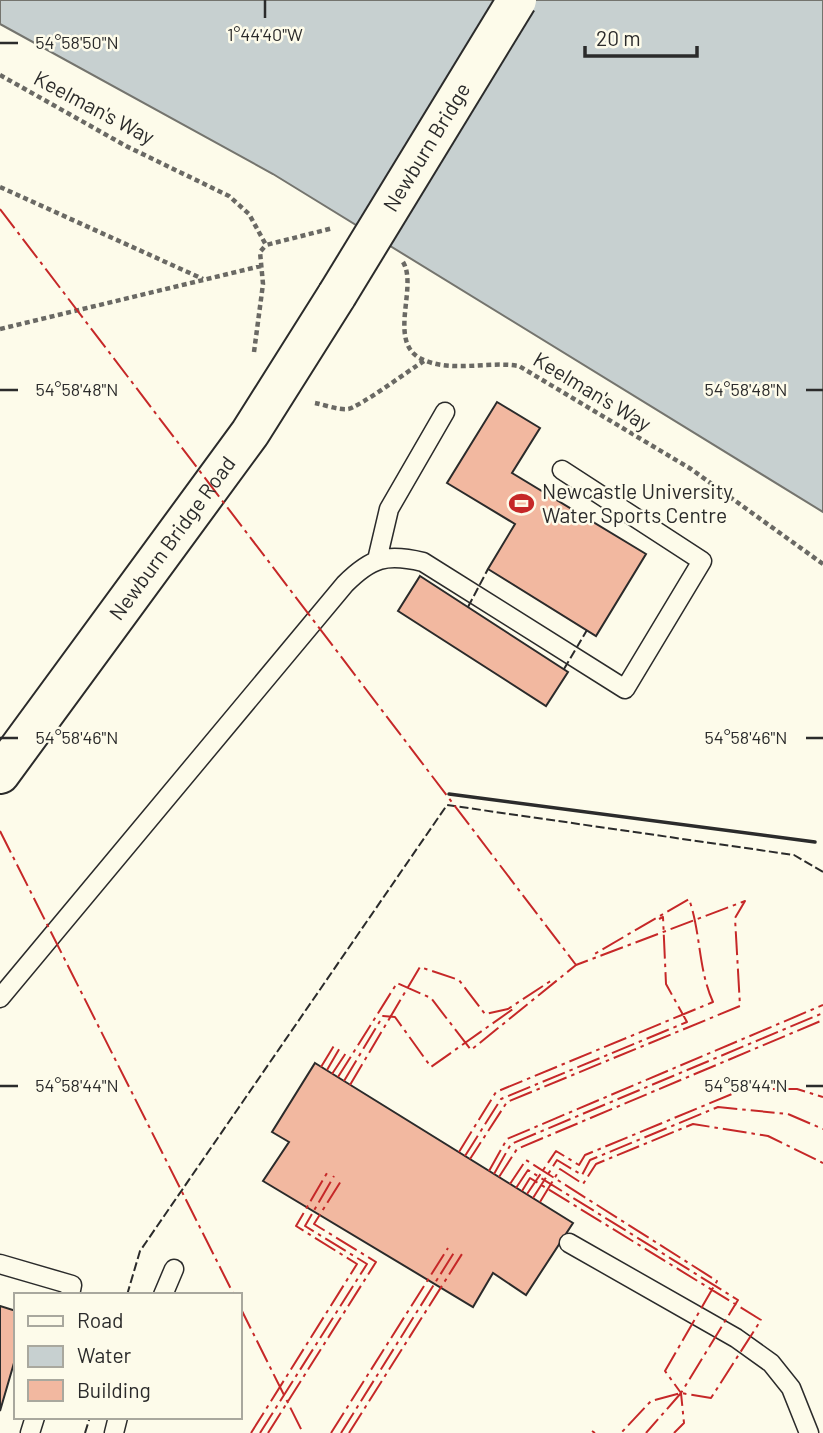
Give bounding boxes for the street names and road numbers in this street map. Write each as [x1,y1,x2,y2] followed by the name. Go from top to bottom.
[30,64,159,149] street label: Keelman's Way
[377,78,475,215] street label: Newburn Bridge
[529,346,656,436] street label: Keelman's Way
[103,451,240,624] street label: Newburn Bridge Road

